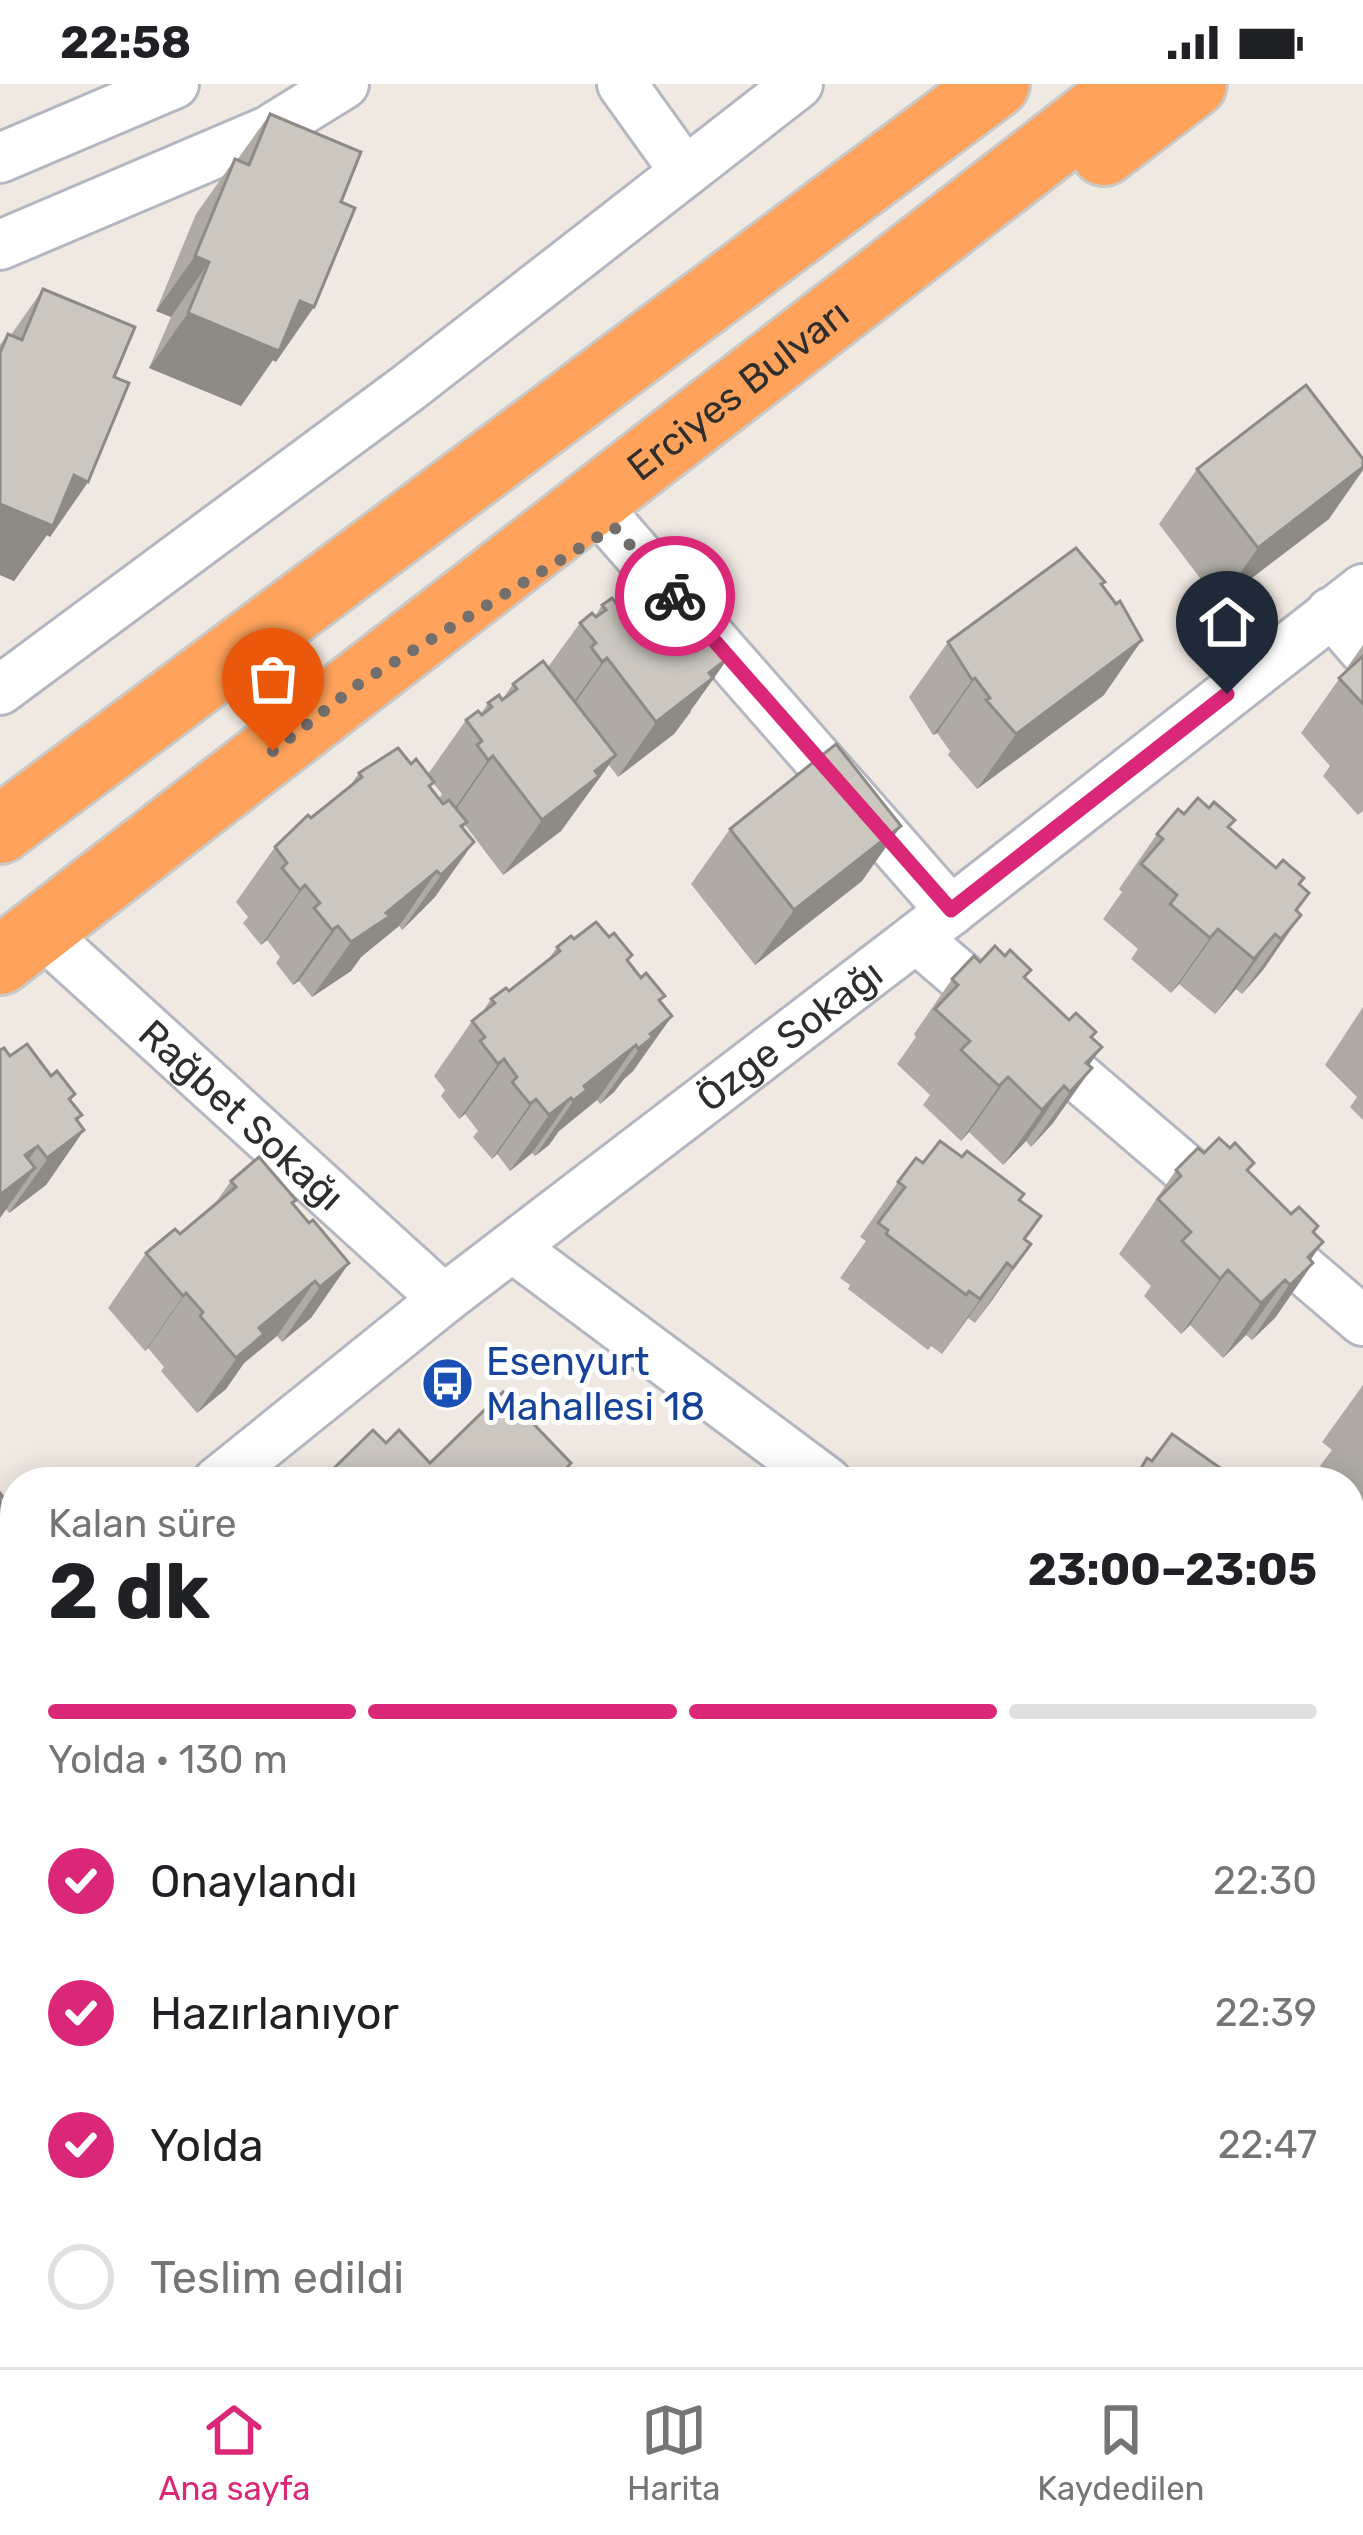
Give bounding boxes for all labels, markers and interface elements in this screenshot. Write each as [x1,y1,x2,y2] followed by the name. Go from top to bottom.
[60,16,191,69] text: 22:58
[619,290,858,490] street label: Erciyes Bulvarı
[615,536,735,656] courier
[642,563,708,629] icon: bike
[1176,571,1278,694] pin
[1194,589,1260,655] icon: home
[222,628,324,751] pin
[240,646,306,712] icon: bag
[688,950,892,1121] street label: Özge Sokağı
[129,1011,353,1220] street label: Rağbet Sokağı
[486,1339,705,1430] place label: Esenyurt Mahallesi 18
[419,1355,475,1411] bus stop icon: Esenyurt Mahallesi 18
[48,1501,237,1547] text: Kalan süre
[1028,1543,1317,1596] text: 23:00–23:05
[48,1545,210,1638] text: 2 dk
[48,1737,288,1783] text: Yolda · 130 m
[48,1848,114,1914] icon: check
[150,1855,358,1908] text: Onaylandı
[1213,1858,1317,1904] text: 22:30
[48,1980,114,2046] icon: check
[150,1987,399,2040] text: Hazırlanıyor
[1215,1990,1317,2036] text: 22:39
[48,2112,114,2178] icon: check
[150,2119,264,2172] text: Yolda
[1218,2122,1317,2168] text: 22:47
[150,2251,404,2304] text: Teslim edildi
[158,2397,310,2508] tab: Ana sayfa
[627,2397,721,2508] tab: Harita
[1037,2397,1205,2508] tab: Kaydedilen

